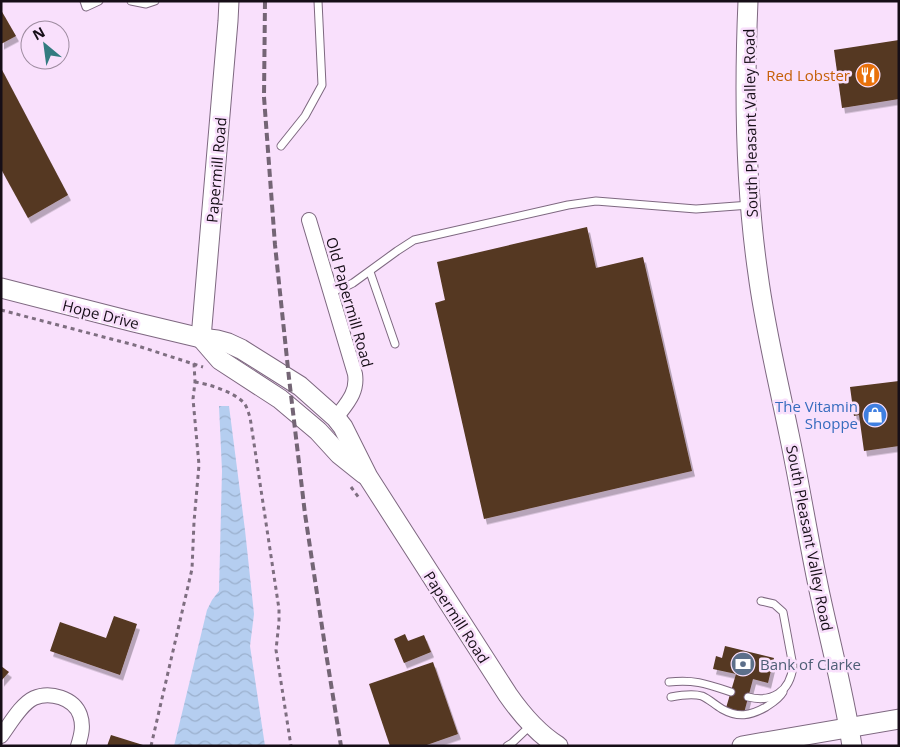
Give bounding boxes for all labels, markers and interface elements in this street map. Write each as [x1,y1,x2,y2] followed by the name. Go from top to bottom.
[20,20,70,70] north arrow
[29,22,48,44] text: N
[738,28,762,218] street label: South Pleasant Valley Road
[855,62,881,88] restaurant icon: Red Lobster
[766,65,850,85] place label: Red Lobster
[201,116,231,224] street label: Papermill Road
[322,235,378,369] street label: Old Papermill Road
[61,295,141,333] street label: Hope Drive
[775,396,858,433] place label: The Vitamin Shoppe
[862,402,888,428] shop icon: The Vitamin Shoppe
[782,443,838,633] street label: South Pleasant Valley Road
[420,567,494,667] street label: Papermill Road
[730,651,756,677] bank icon: Bank of Clarke
[760,654,861,674] place label: Bank of Clarke

